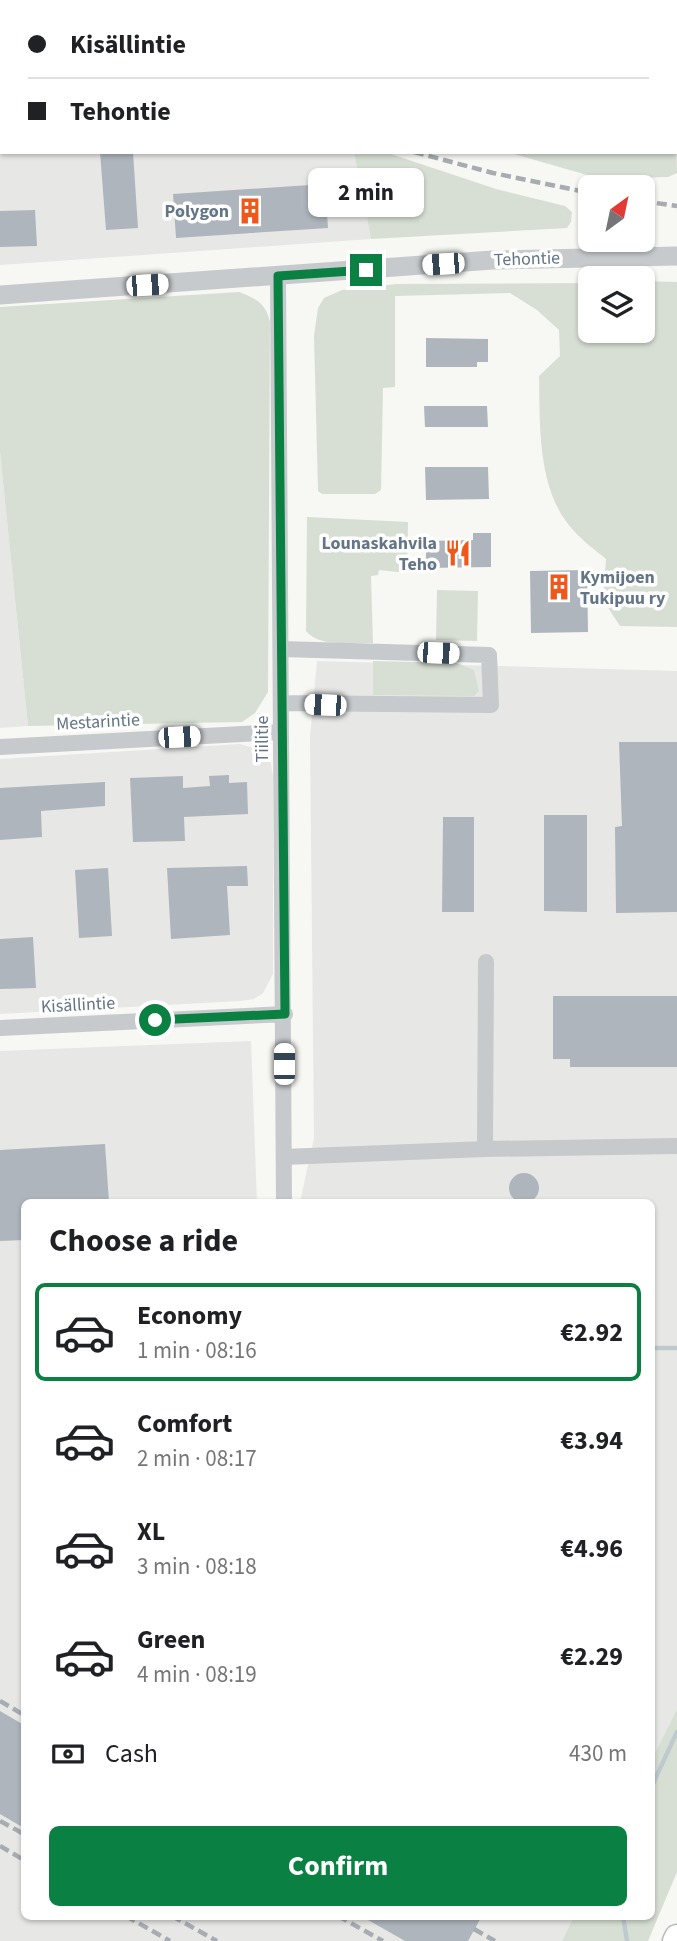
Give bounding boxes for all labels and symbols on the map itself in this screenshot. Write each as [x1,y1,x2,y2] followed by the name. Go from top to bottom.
[308,168,424,218] callout: 2 min
[578,175,654,252] north arrow
[235,196,265,226] building icon: Polygon
[165,199,229,224] place label: Polygon
[493,245,561,273] street label: Tehontie
[422,252,465,276] car
[350,254,382,286] route end
[126,273,169,297] car
[321,531,437,577] place label: Lounaskahvila Teho
[443,538,473,568] restaurant icon: Lounaskahvila Teho
[580,565,666,611] place label: Kymijoen Tukipuu ry
[544,572,574,602] building icon: Kymijoen Tukipuu ry
[417,642,460,664] car
[304,694,347,716] car
[55,707,141,737] street label: Mestarintie
[250,715,275,762] street label: Tiilitie
[158,725,201,749] car
[40,991,116,1019] street label: Kisällintie
[139,1004,171,1036] route start
[274,1043,295,1085] car

